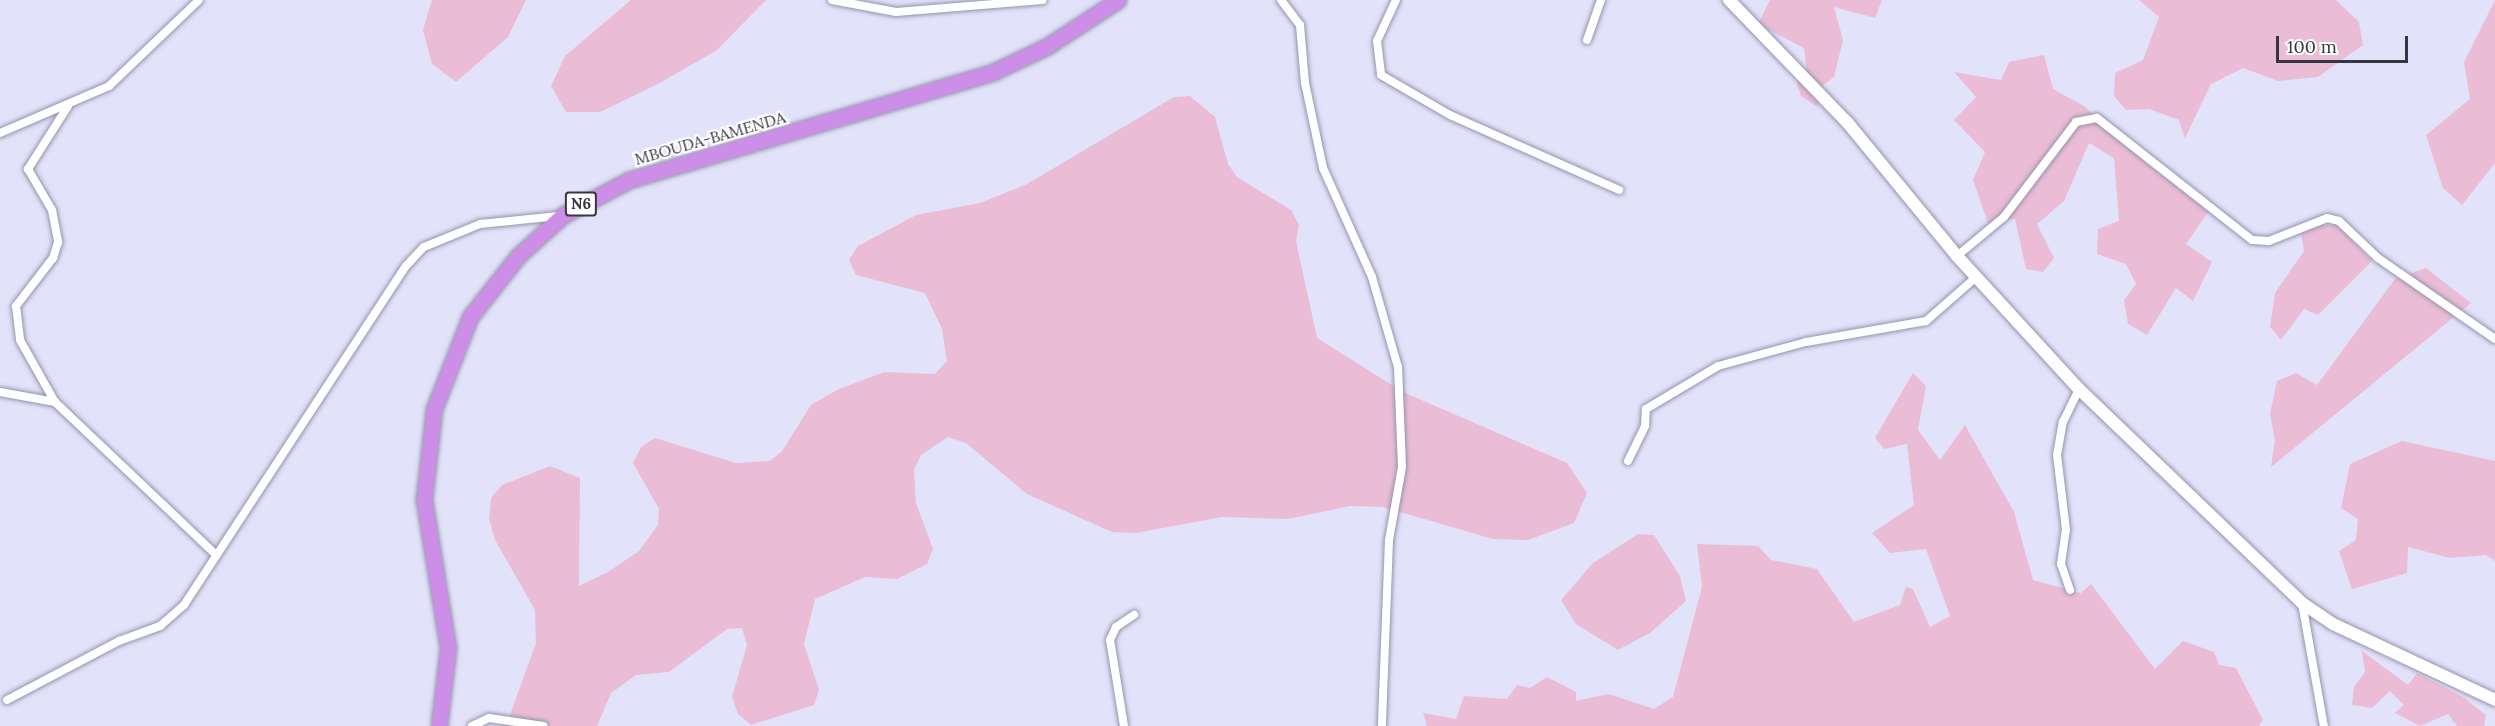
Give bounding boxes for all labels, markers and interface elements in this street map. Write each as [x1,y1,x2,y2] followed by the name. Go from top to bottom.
[2279,24,2411,62] scale bar
[2287,35,2337,58] text: 100 m
[632,107,788,169] street label: MBOUDA-BAMENDA
[564,192,598,216] road number: N6

